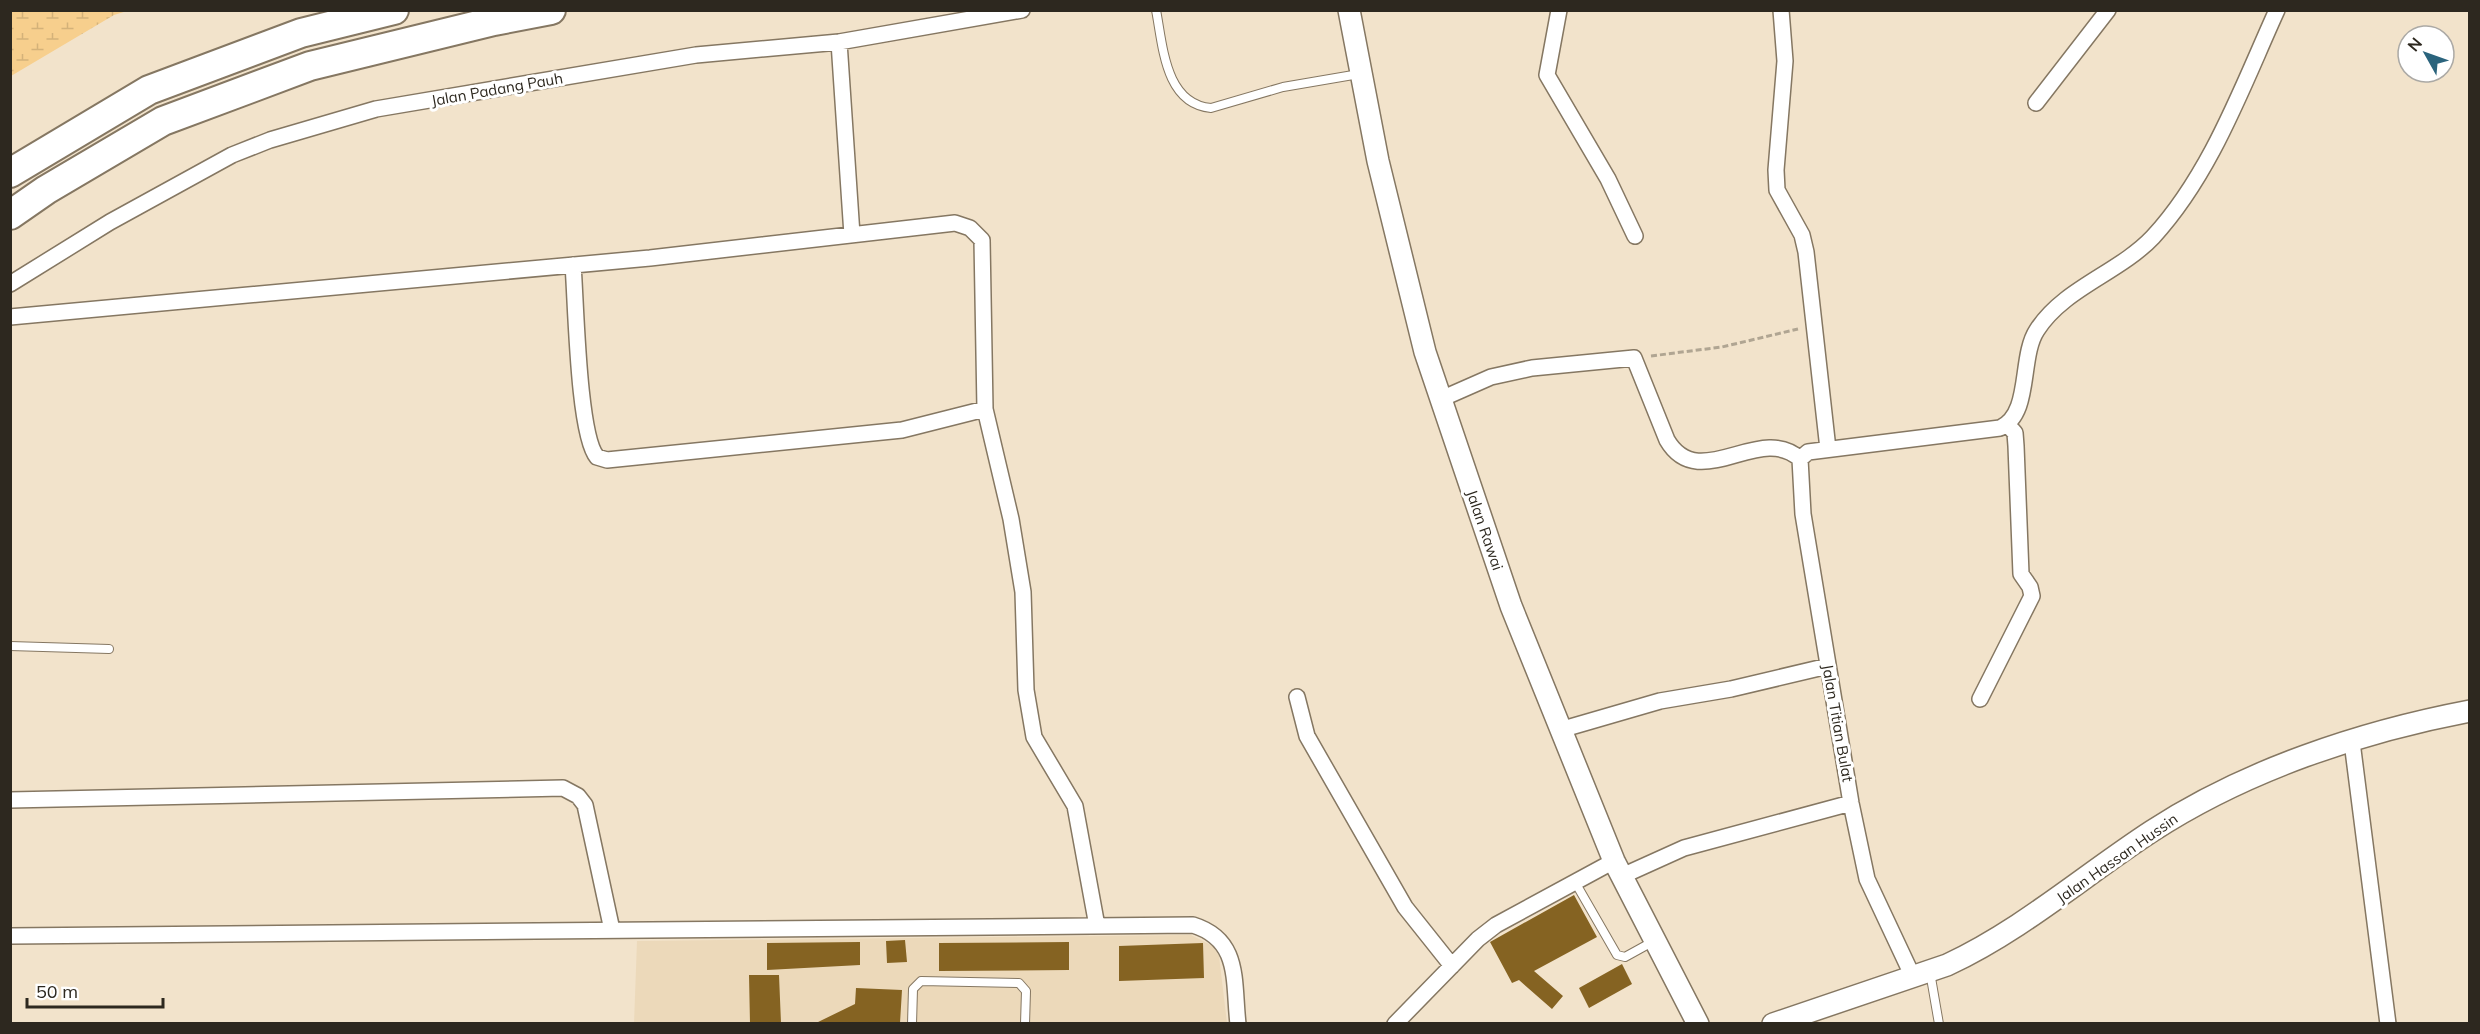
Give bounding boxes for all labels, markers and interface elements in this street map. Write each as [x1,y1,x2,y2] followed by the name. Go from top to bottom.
[2396,24,2456,84] north arrow
[2403,33,2426,55] text: N
[430,68,564,110] street label: Jalan Padang Pauh
[1462,487,1508,573] street label: Jalan Rawai
[1818,663,1858,783] street label: Jalan Titian Bulat
[2053,809,2181,907] street label: Jalan Hassan Hussin
[27,971,164,1009] scale bar
[36,980,78,1003] text: 50 m

